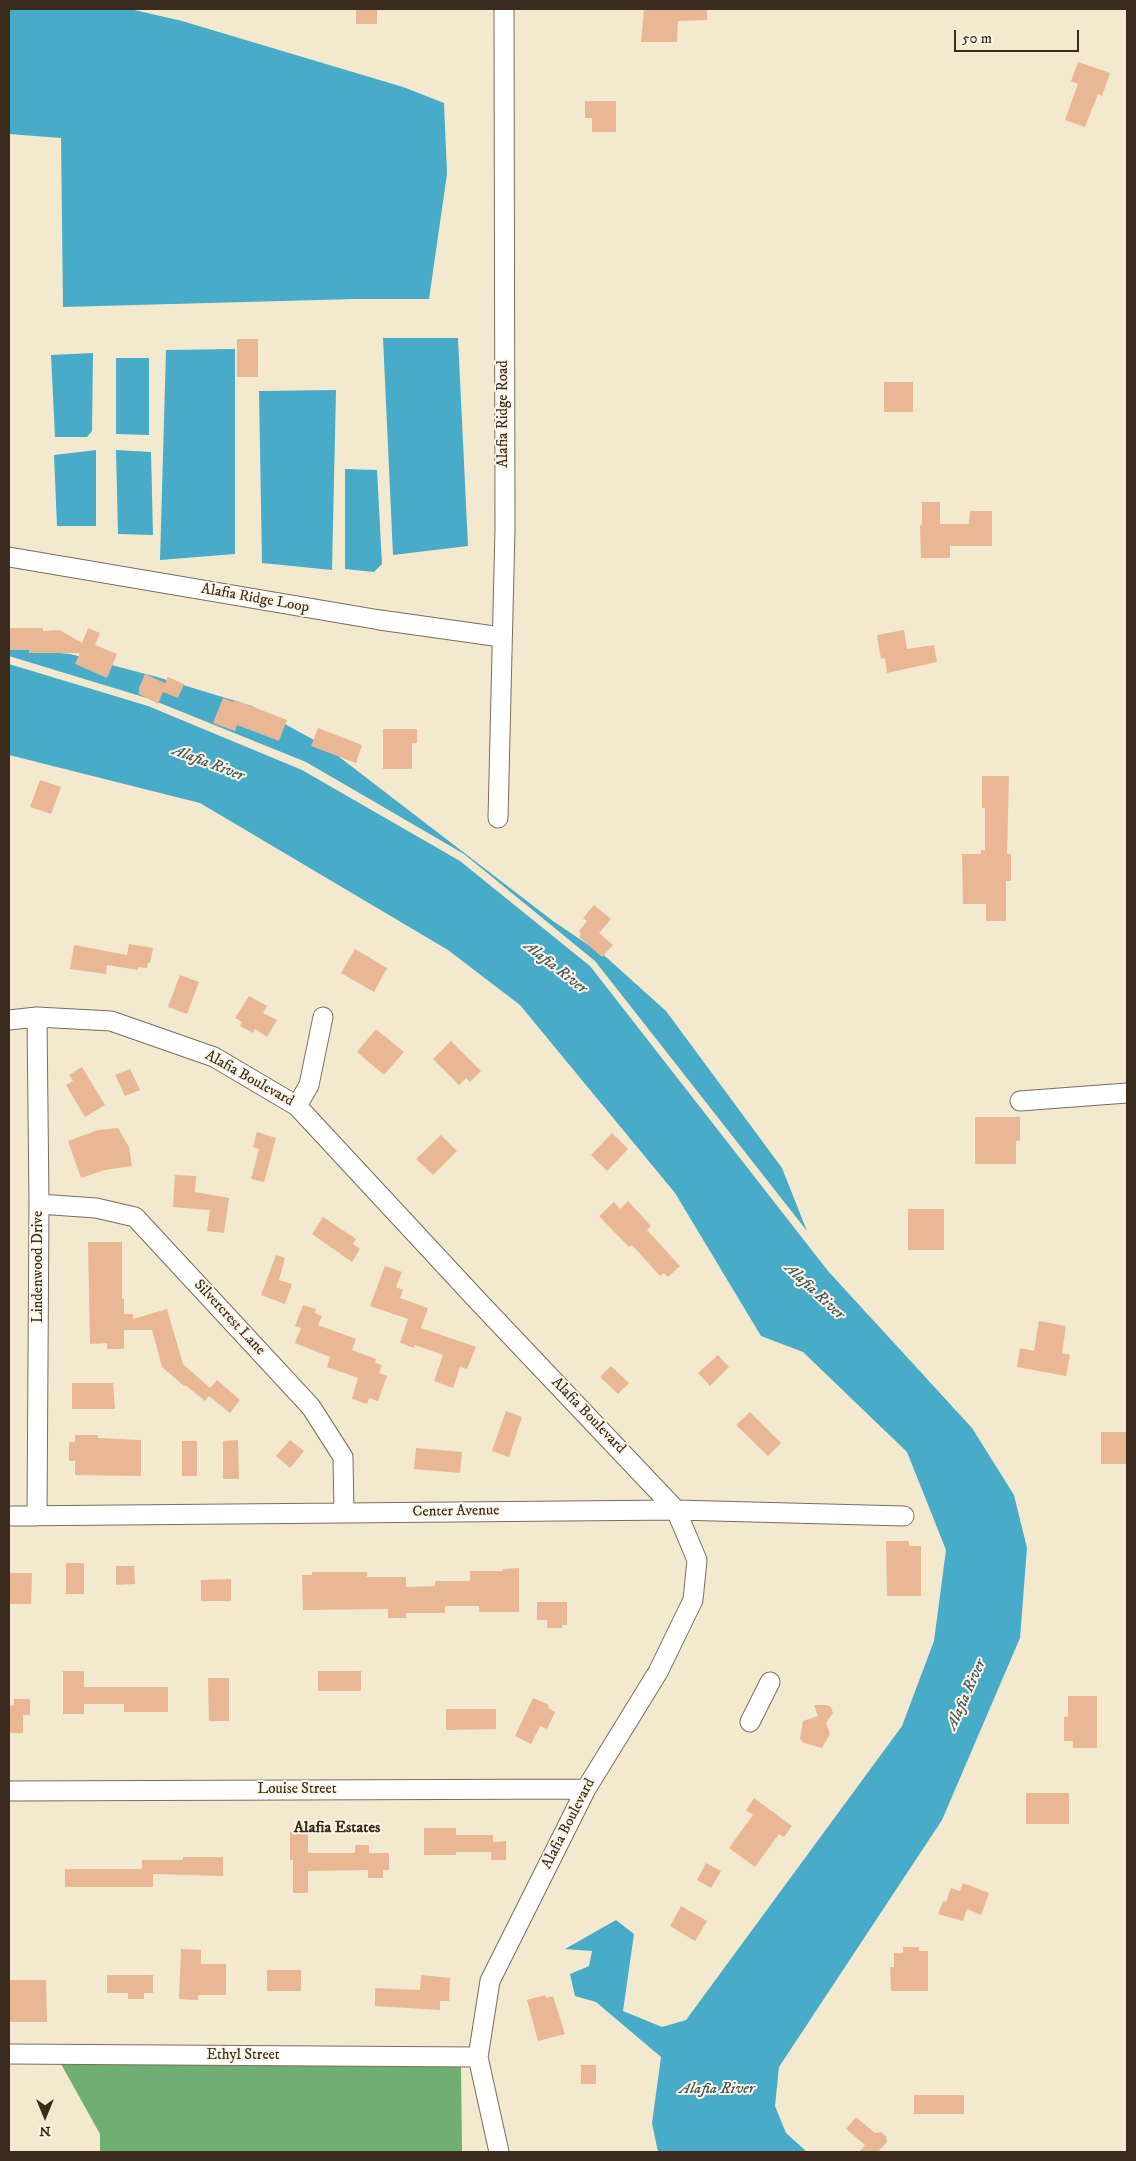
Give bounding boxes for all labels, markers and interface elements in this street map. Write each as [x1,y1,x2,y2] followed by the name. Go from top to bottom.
[956,20,1081,52] scale bar
[962,29,992,48] text: 50 m
[495,360,513,468] street label: Alafia Ridge Road
[200,581,310,617] street label: Alafia Ridge Loop
[170,742,246,786] water label: Alafia River
[520,937,590,999] water label: Alafia River
[201,1047,297,1111] street label: Alafia Boulevard
[30,1211,48,1323] street label: Lindenwood Drive
[780,1259,848,1325] water label: Alafia River
[189,1276,269,1360] street label: Silvercrest Lane
[547,1374,629,1458] street label: Alafia Boulevard
[412,1502,500,1522] street label: Center Avenue
[943,1657,991,1733] water label: Alafia River
[538,1776,600,1872] street label: Alafia Boulevard
[257,1781,337,1799] street label: Louise Street
[294,1819,380,1839] district label: Alafia Estates
[206,2047,280,2065] street label: Ethyl Street
[680,2080,754,2100] water label: Alafia River
[20,2091,70,2141] north arrow
[39,2122,51,2140] text: N

